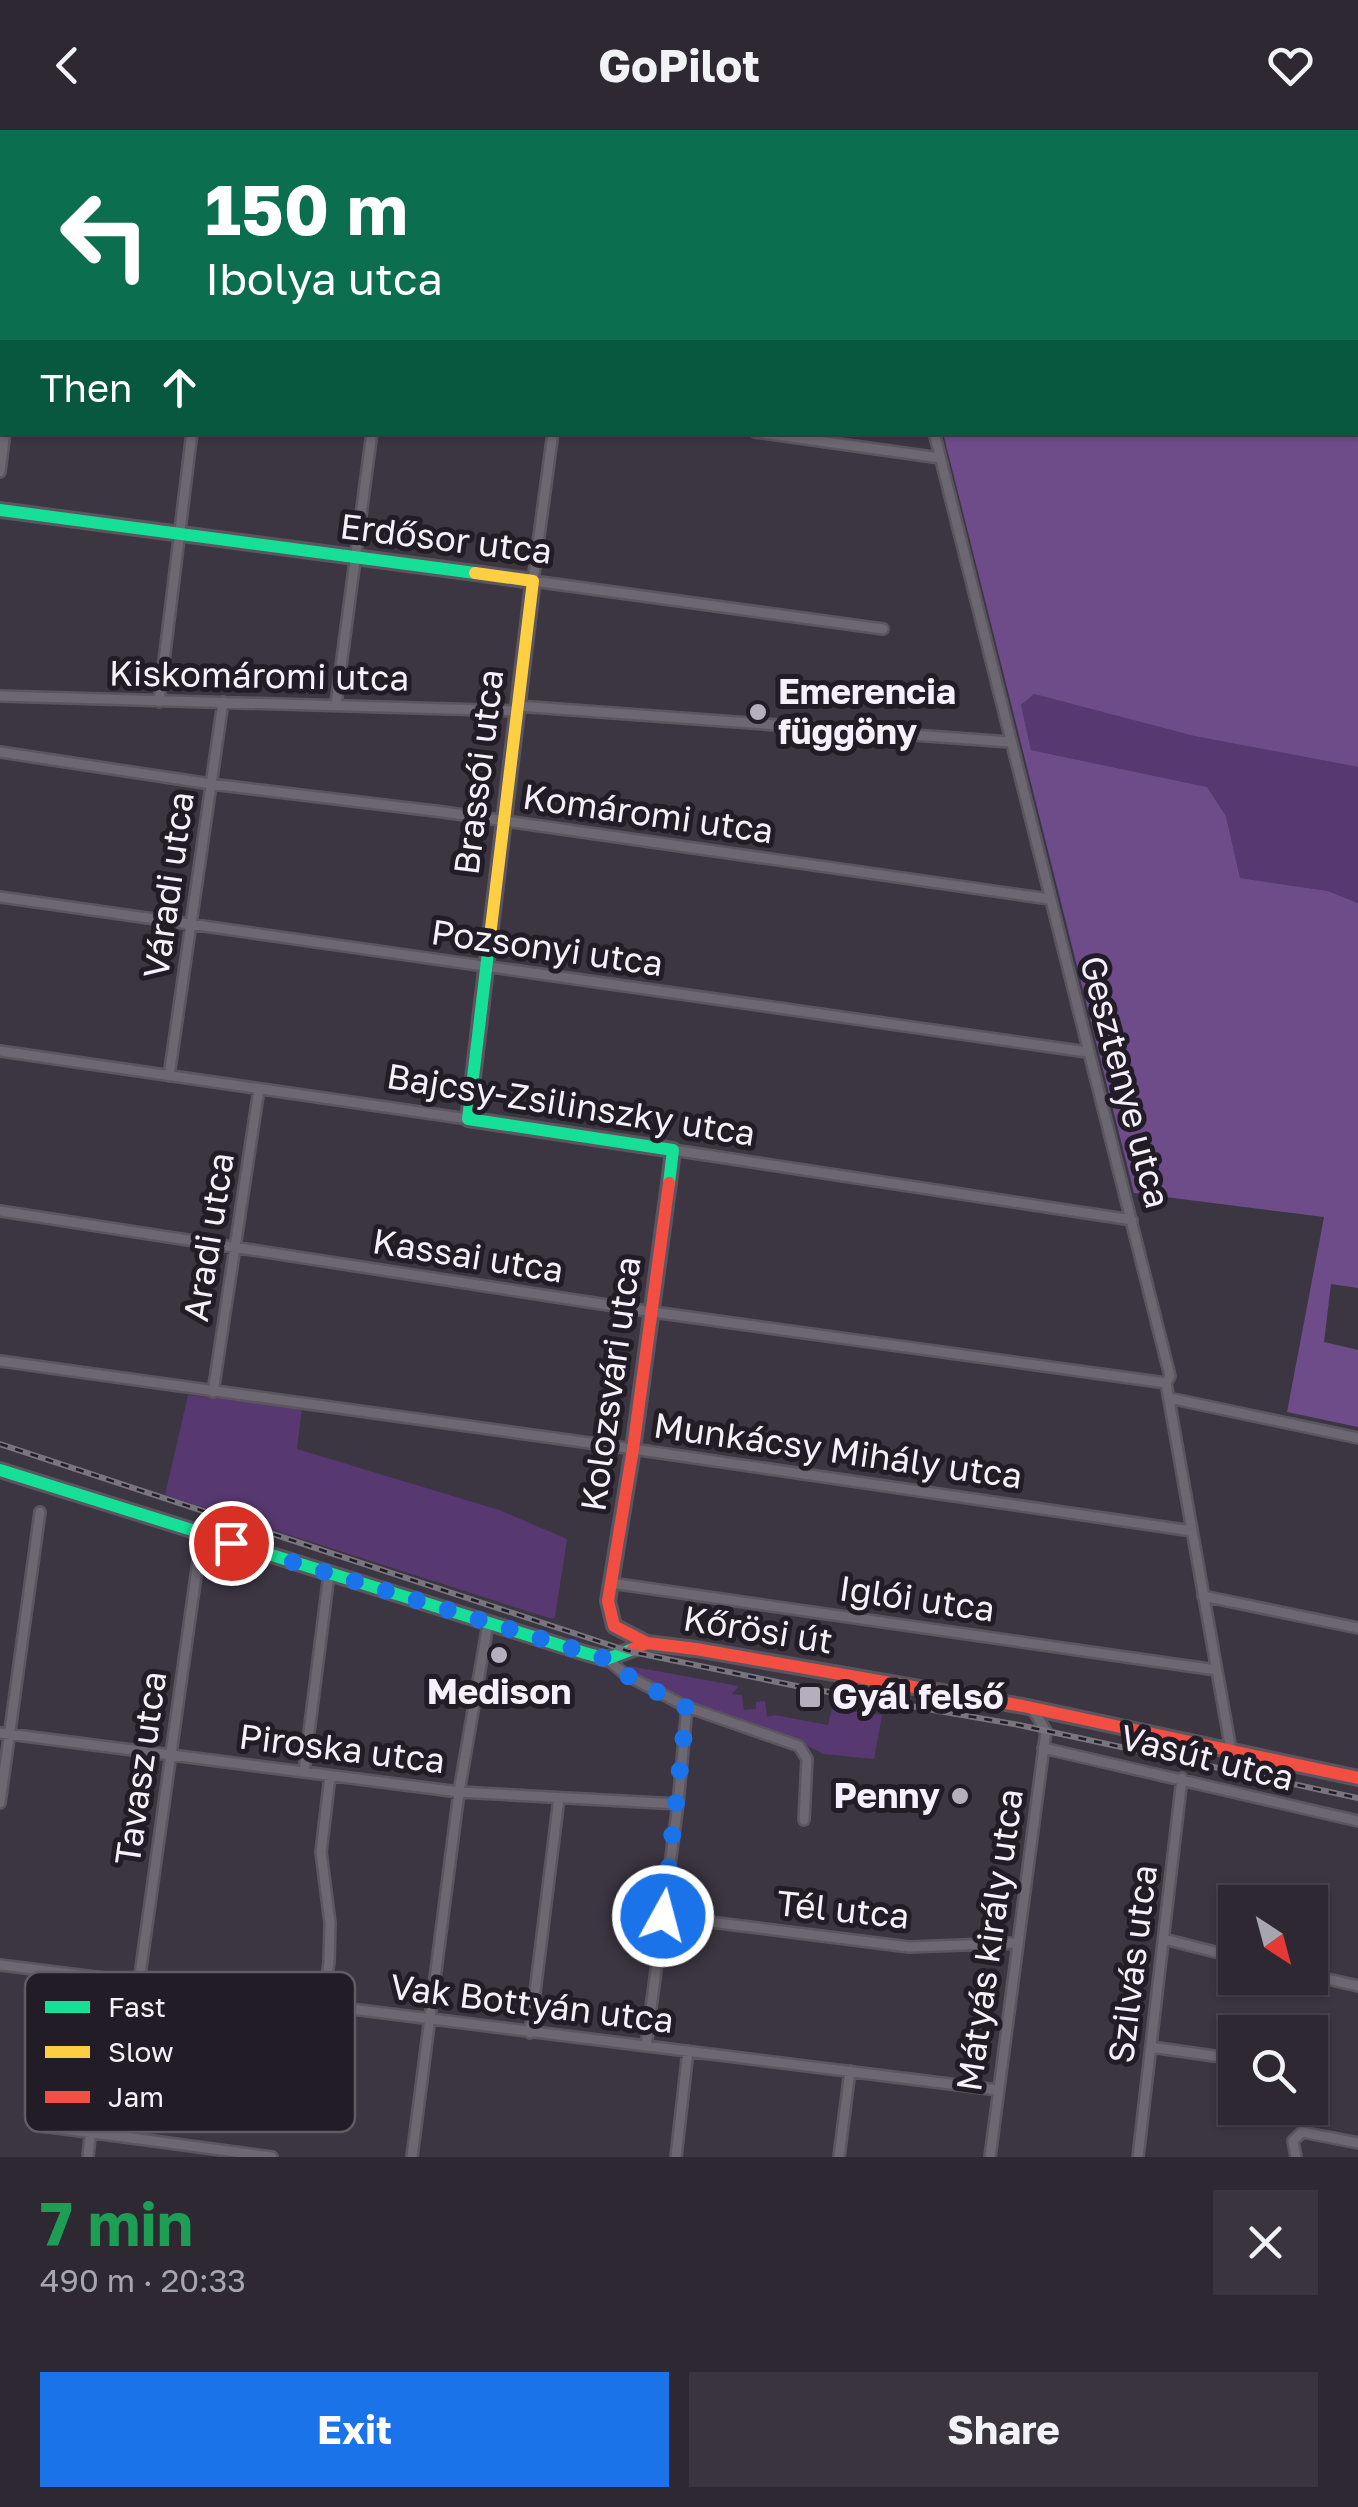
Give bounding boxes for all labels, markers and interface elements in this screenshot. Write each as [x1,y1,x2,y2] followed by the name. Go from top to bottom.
[40,38,95,93] icon: back
[598,38,760,92] text: GoPilot
[1263,38,1318,93] icon: heart
[205,166,408,250] text: 150 m
[40,170,170,300] icon: left
[205,251,443,305] text: Ibolya utca
[152,360,207,415] icon: ahead
[40,365,132,410] text: Then
[338,504,554,572] street label: Erdősor utca
[109,651,410,699] street label: Kiskomáromi utca
[445,667,511,877] street label: Brassói utca
[778,670,956,752] place label: Emerencia függöny
[747,701,769,723] marker: Emerencia függöny
[520,775,776,851] street label: Komáromi utca
[134,789,202,981] street label: Váradi utca
[429,910,666,984] street label: Pozsonyi utca
[1072,951,1180,1212] street label: Gesztenye utca
[384,1054,758,1154] street label: Bajcsy-Zsilinszky utca
[174,1149,242,1324] street label: Aradi utca
[370,1219,567,1291] street label: Kassai utca
[571,1254,649,1514] street label: Kolozsvári utca
[651,1403,1025,1497] street label: Munkácsy Mihály utca
[189,1501,274,1586] pin
[204,1516,259,1571] icon: arrive
[837,1566,998,1630] street label: Iglói utca
[680,1596,836,1662] street label: Kőrösi út
[488,1644,510,1666] marker: Medison
[106,1668,174,1867] street label: Tavasz utca
[427,1670,571,1712] place label: Medison
[832,1675,1006,1717] place label: Gyál felső
[797,1684,823,1710] marker: Gyál felső
[237,1715,447,1781] street label: Piroska utca
[1116,1715,1299,1799] street label: Vasút utca
[833,1774,940,1816] place label: Penny
[949,1785,971,1807] marker: Penny
[947,1786,1031,2094] street label: Mátyás király utca
[1099,1862,1165,2065] street label: Szilvás utca
[611,1864,715,1968] position arrow
[775,1881,911,1937] street label: Tél utca
[1218,1885,1328,1995] north arrow
[1218,1885,1328,2125] map controls
[388,1965,676,2041] street label: Vak Bottyán utca
[25,1972,355,2132] legend
[108,1990,166,2023] text: Fast
[1218,2015,1328,2125] button: search
[108,2035,174,2068] text: Slow
[108,2080,164,2113] text: Jam
[40,2187,193,2259] text: 7 min
[1213,2190,1318,2295] button: close
[40,2261,246,2299] text: 490 m · 20:33
[40,2372,669,2487] button: Exit
[689,2372,1318,2487] button: Share

